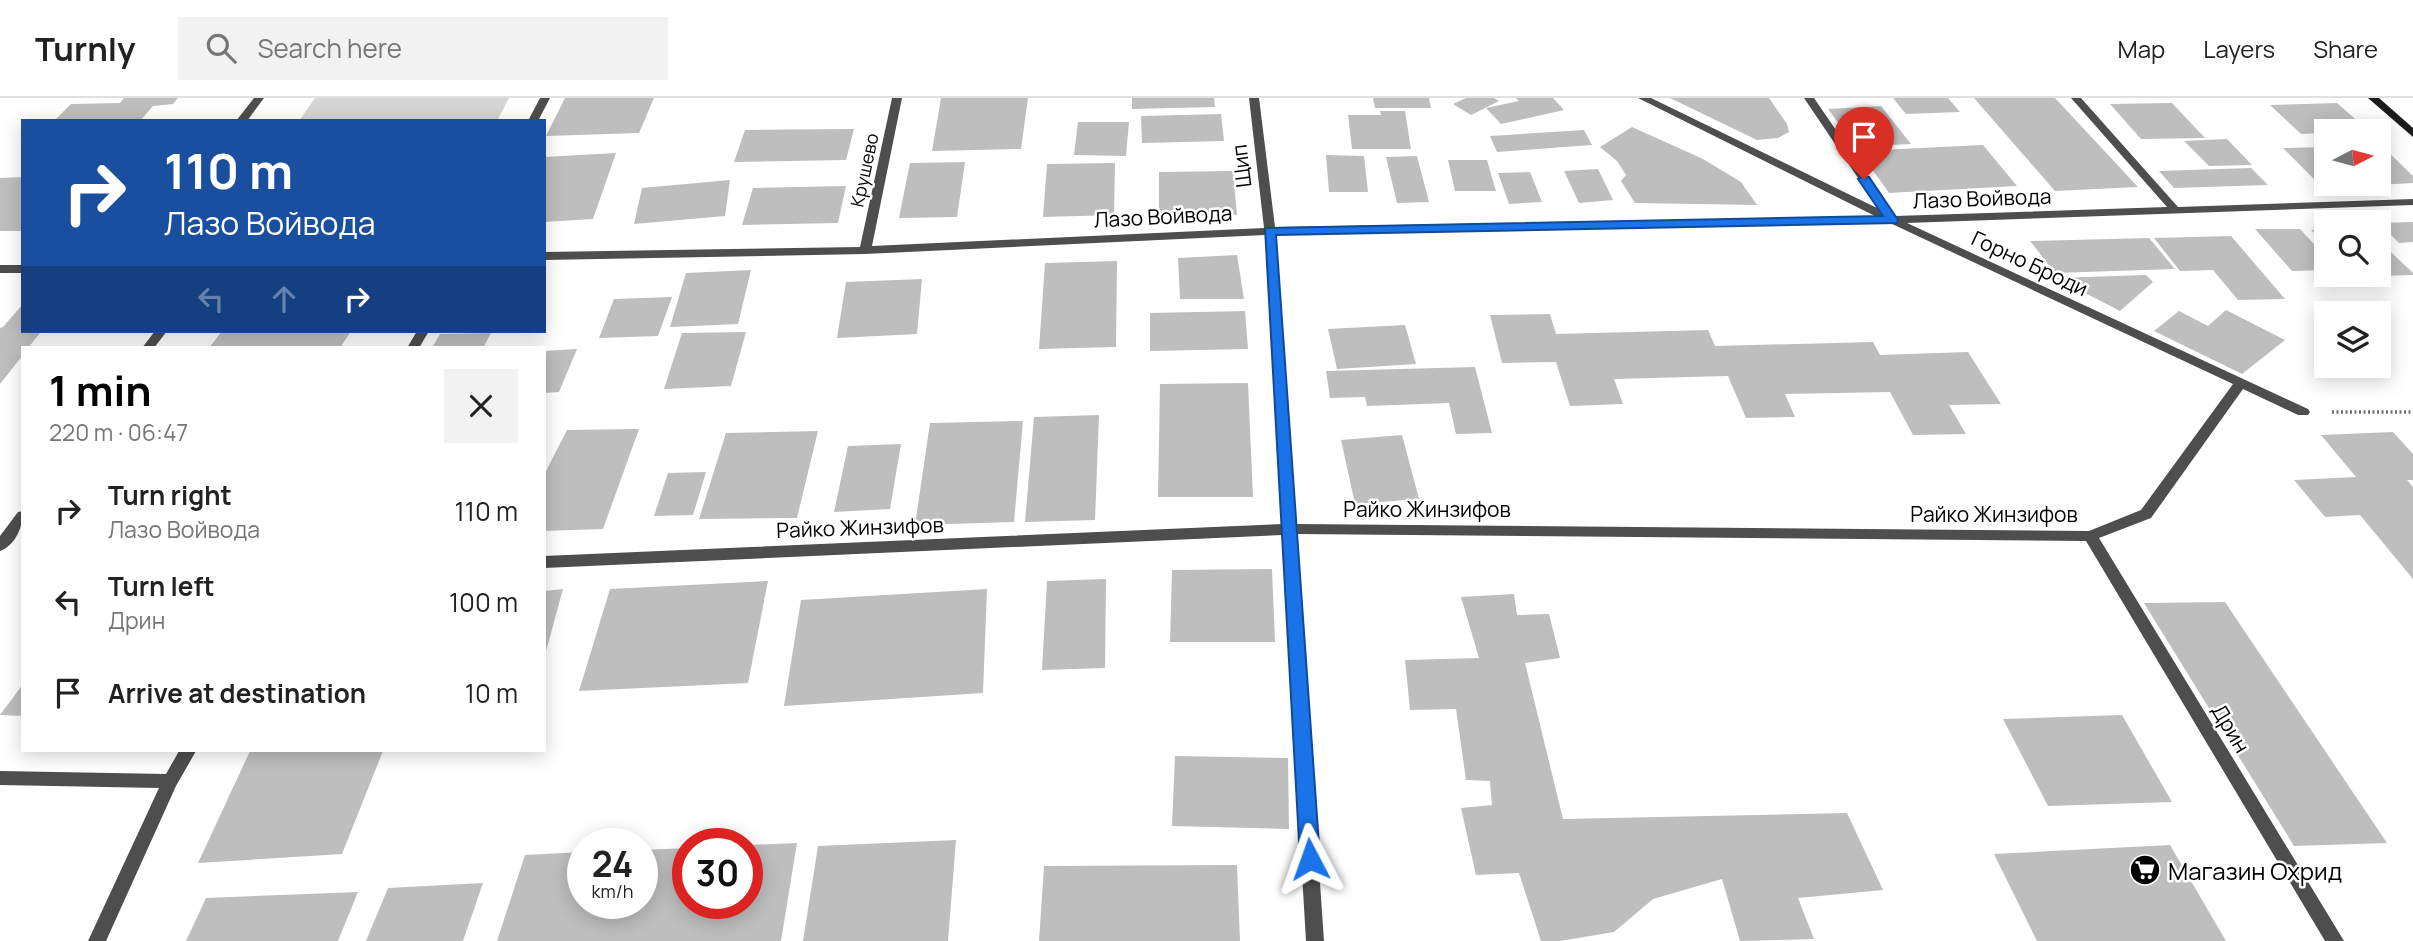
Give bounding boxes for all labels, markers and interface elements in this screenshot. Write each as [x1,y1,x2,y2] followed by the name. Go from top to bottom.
[178,17,668,80] search box
[35,26,136,71] text: Turnly
[202,29,240,67] icon: search
[258,30,402,66] text: Search here
[2118,32,2165,65] text: Map
[2203,32,2275,65] text: Layers
[2313,32,2378,65] text: Share
[1834,107,1894,179] pin
[1845,118,1883,156] icon: arrive
[2314,119,2390,196] north arrow
[2314,119,2391,378] map controls
[844,131,884,209] street label: Крушево
[164,137,293,204] text: 110 m
[1224,143,1258,189] street label: Щип
[49,147,140,238] icon: right
[1912,182,2052,214] street label: Лазо Войвода
[1093,198,1233,234] street label: Лазо Войвода
[164,201,375,245] text: Лазо Войвода
[2314,210,2391,287] button: search
[1967,224,2093,302] street label: Горно Броди
[192,280,230,318] icon: left
[265,280,303,318] icon: ahead
[338,280,376,318] icon: right
[2314,301,2391,378] button: layers
[49,361,152,419] text: 1 min
[444,369,518,443] button: close
[49,416,188,448] text: 220 m · 06:47
[108,477,232,513] text: Turn right
[49,492,87,530] icon: right
[455,493,518,529] text: 110 m
[1343,495,1511,523] street label: Райко Жинзифов
[1910,500,2078,528] street label: Райко Жинзифов
[776,510,944,544] street label: Райко Жинзифов
[108,513,260,545] text: Лазо Войвода
[108,568,215,604] text: Turn left
[49,583,87,621] icon: left
[449,584,518,620] text: 100 m
[108,604,165,636] text: Дрин
[49,674,87,712] icon: arrive
[108,675,366,711] text: Arrive at destination
[465,675,518,711] text: 10 m
[2206,698,2256,758] street label: Дрин
[1273,822,1347,896] position arrow
[672,828,763,919] speed limit sign: 30
[592,840,633,888] text: 24
[2128,853,2162,887] supermarket icon: Магазин Охрид
[2168,854,2342,887] place label: Магазин Охрид
[592,879,633,903] text: km/h

